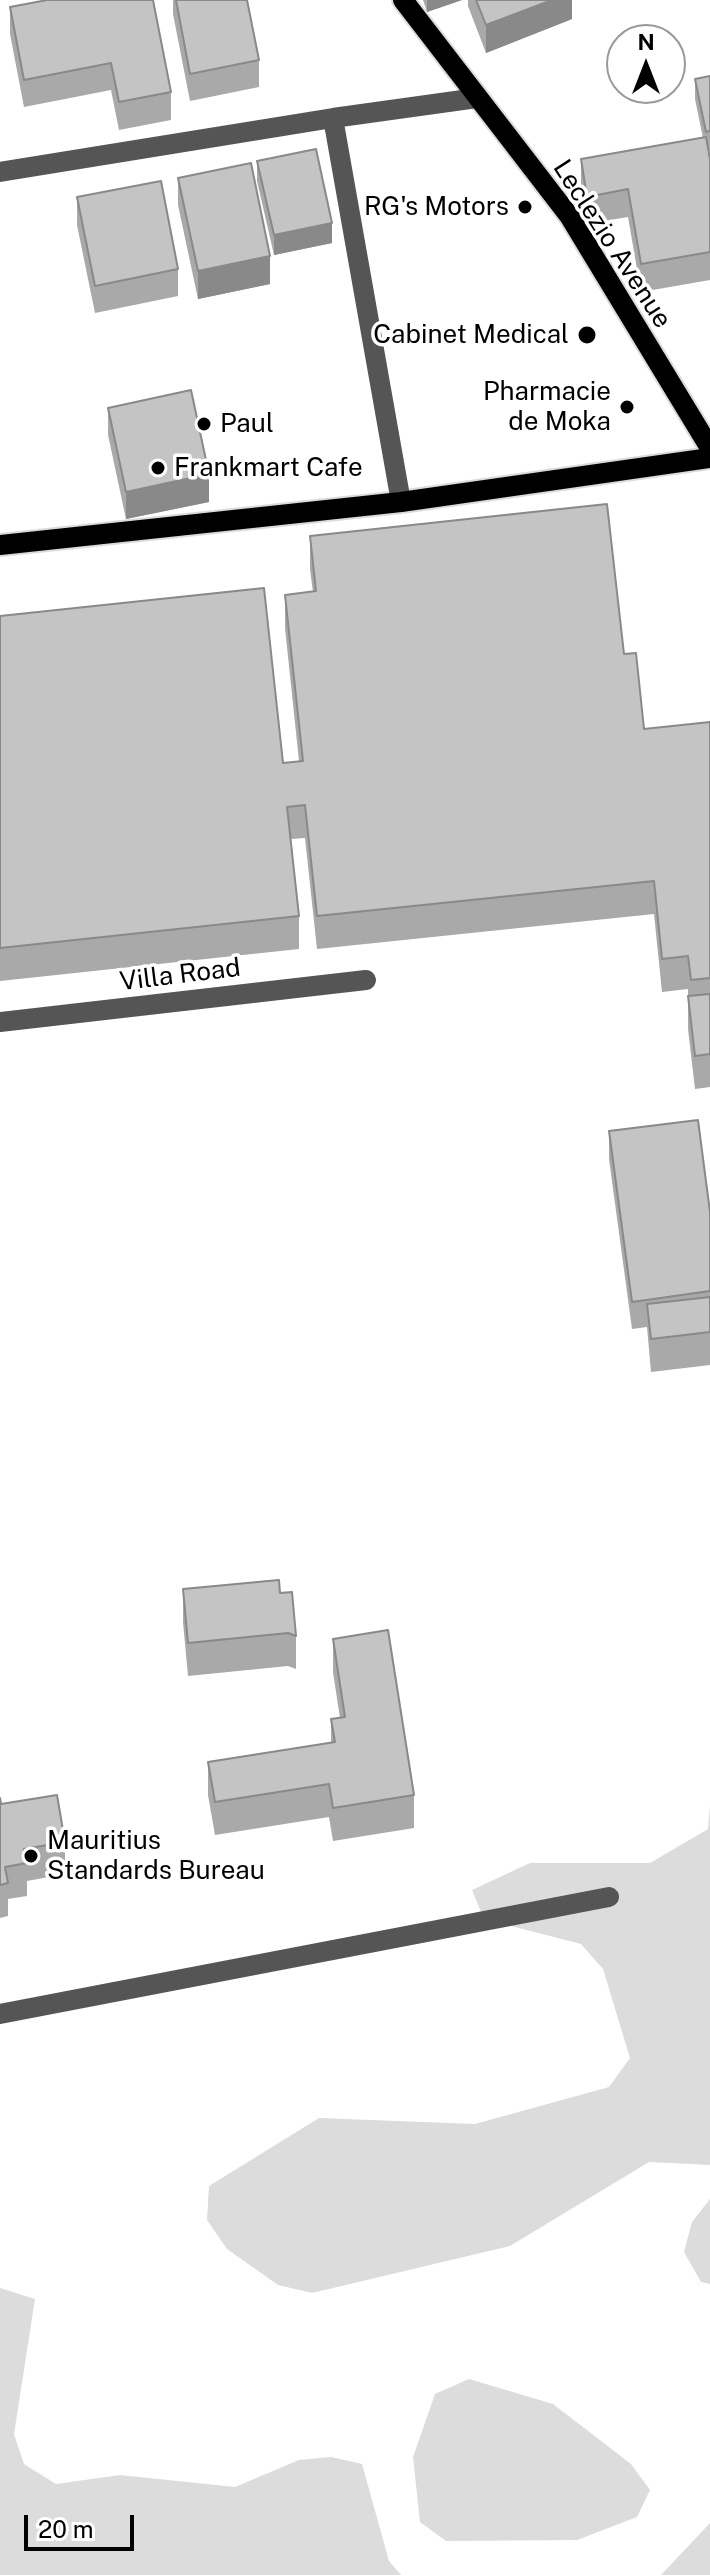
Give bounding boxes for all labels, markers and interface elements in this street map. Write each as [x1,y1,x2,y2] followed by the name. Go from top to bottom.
[606,24,686,104] north arrow
[637,29,655,55] text: N
[546,154,678,334] street label: Leclezio Avenue
[364,191,509,223] place label: RG's Motors
[516,198,534,216] marker: RG's Motors
[373,319,569,351] place label: Cabinet Medical
[576,324,598,346] marker: Cabinet Medical
[483,376,611,438] place label: Pharmacie de Moka
[618,398,636,416] marker: Pharmacie de Moka
[220,408,274,440] place label: Paul
[195,415,213,433] marker: Paul
[174,452,363,484] place label: Frankmart Cafe
[149,459,167,477] marker: Frankmart Cafe
[118,952,242,998] street label: Villa Road
[47,1825,265,1886] place label: Mauritius Standards Bureau
[22,1847,40,1865] marker: Mauritius Standards Bureau
[28,2499,138,2549] scale bar
[38,2515,94,2543] text: 20 m

